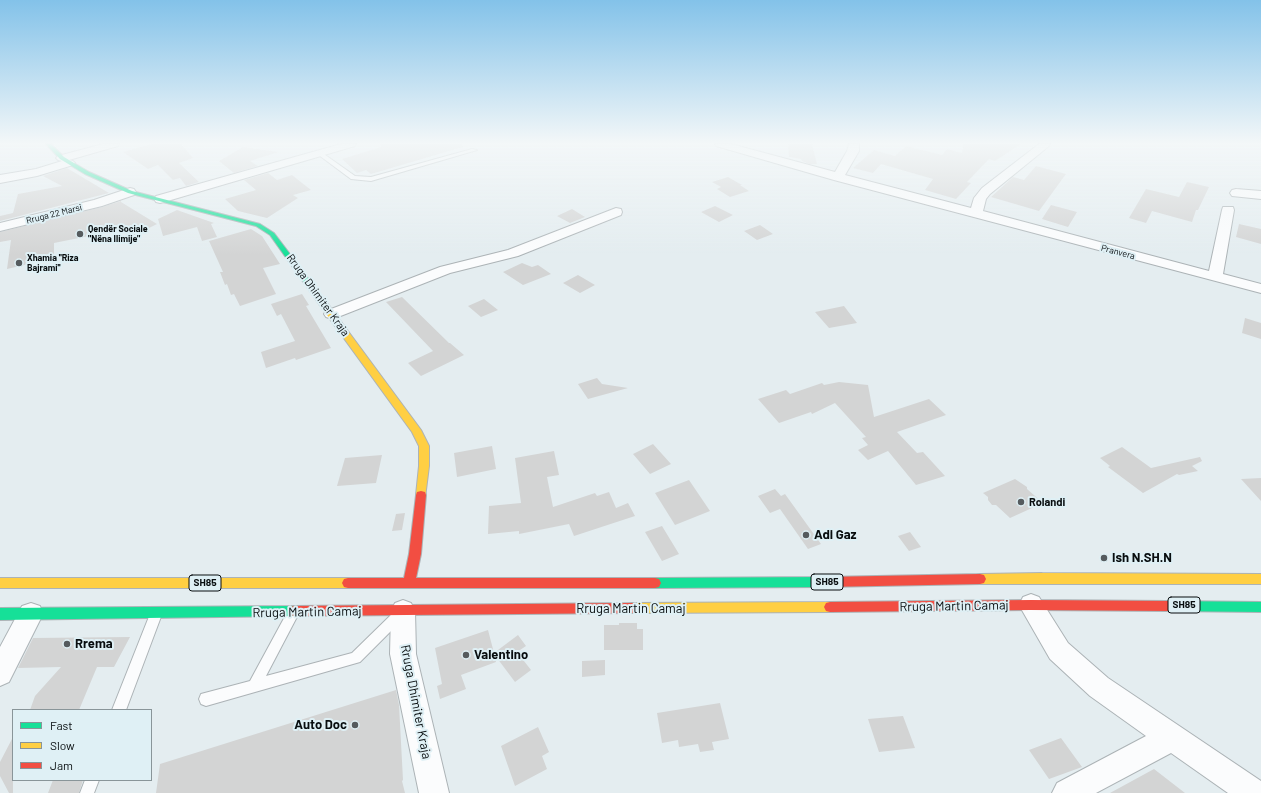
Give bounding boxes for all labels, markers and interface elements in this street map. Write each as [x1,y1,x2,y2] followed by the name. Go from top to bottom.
[25,202,83,226] street label: Rruga 22 Marsi
[88,224,148,245] place label: Qendër Sociale "Nëna Ilimije"
[75,229,85,239] marker: Qendër Sociale "Nëna Ilimije"
[1100,242,1136,262] street label: Pranvera
[284,251,352,339] street label: Rruga Dhimiter Kraja
[27,253,78,274] place label: Xhamia ''Riza Bajrami''
[14,258,24,268] marker: Xhamia ''Riza Bajrami''
[1029,495,1065,509] place label: Rolandi
[1016,497,1026,507] marker: Rolandi
[814,527,857,543] place label: Adi Gaz
[801,530,811,540] marker: Adi Gaz
[1112,550,1172,566] place label: Ish N.SH.N
[1099,553,1109,563] marker: Ish N.SH.N
[811,574,843,590] road number: SH85
[189,575,221,591] road number: SH85
[899,597,1009,615] street label: Rruga Martin Camaj
[1168,597,1200,613] road number: SH85
[576,601,686,617] street label: Rruga Martin Camaj
[252,603,362,621] street label: Rruga Martin Camaj
[75,636,113,652] place label: Rrema
[62,639,72,649] marker: Rrema
[397,643,435,761] street label: Rruga Dhimiter Kraja
[474,647,528,663] place label: Valentino
[461,650,471,660] marker: Valentino
[12,709,152,781] legend
[294,717,347,733] place label: Auto Doc
[50,718,73,732] text: Fast
[350,720,360,730] marker: Auto Doc
[50,738,75,752] text: Slow
[50,758,73,772] text: Jam

